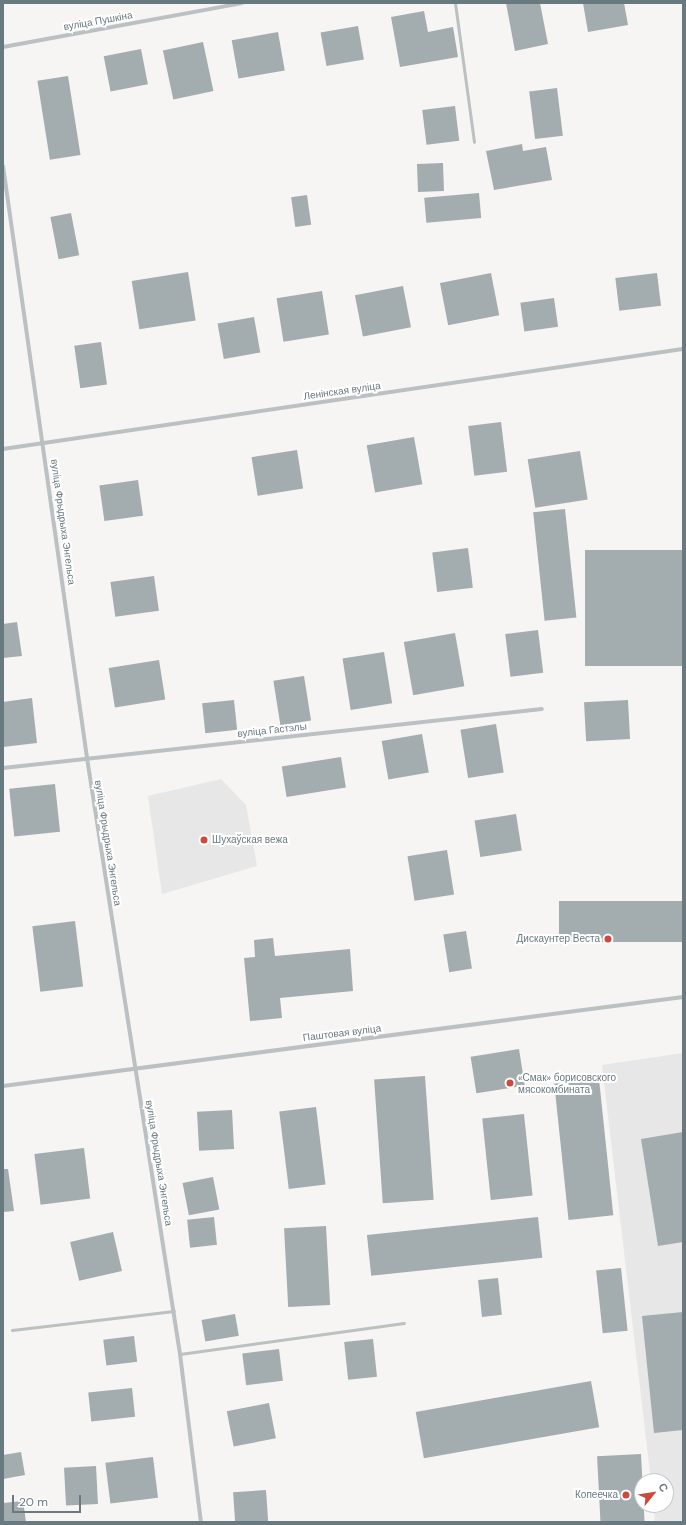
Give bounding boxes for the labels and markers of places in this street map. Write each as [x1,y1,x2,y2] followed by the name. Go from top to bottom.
[212,834,288,846] place label: Шухаўская вежа
[199,835,209,845] marker: Шухаўская вежа
[517,933,600,945] place label: Дискаунтер Веста
[603,934,613,944] marker: Дискаунтер Веста
[518,1071,616,1094] place label: «Смак» борисовского мясокомбината
[505,1078,515,1088] marker: «Смак» борисовского мясокомбината
[575,1489,618,1501] place label: Копеечка
[621,1490,631,1500] marker: Копеечка

